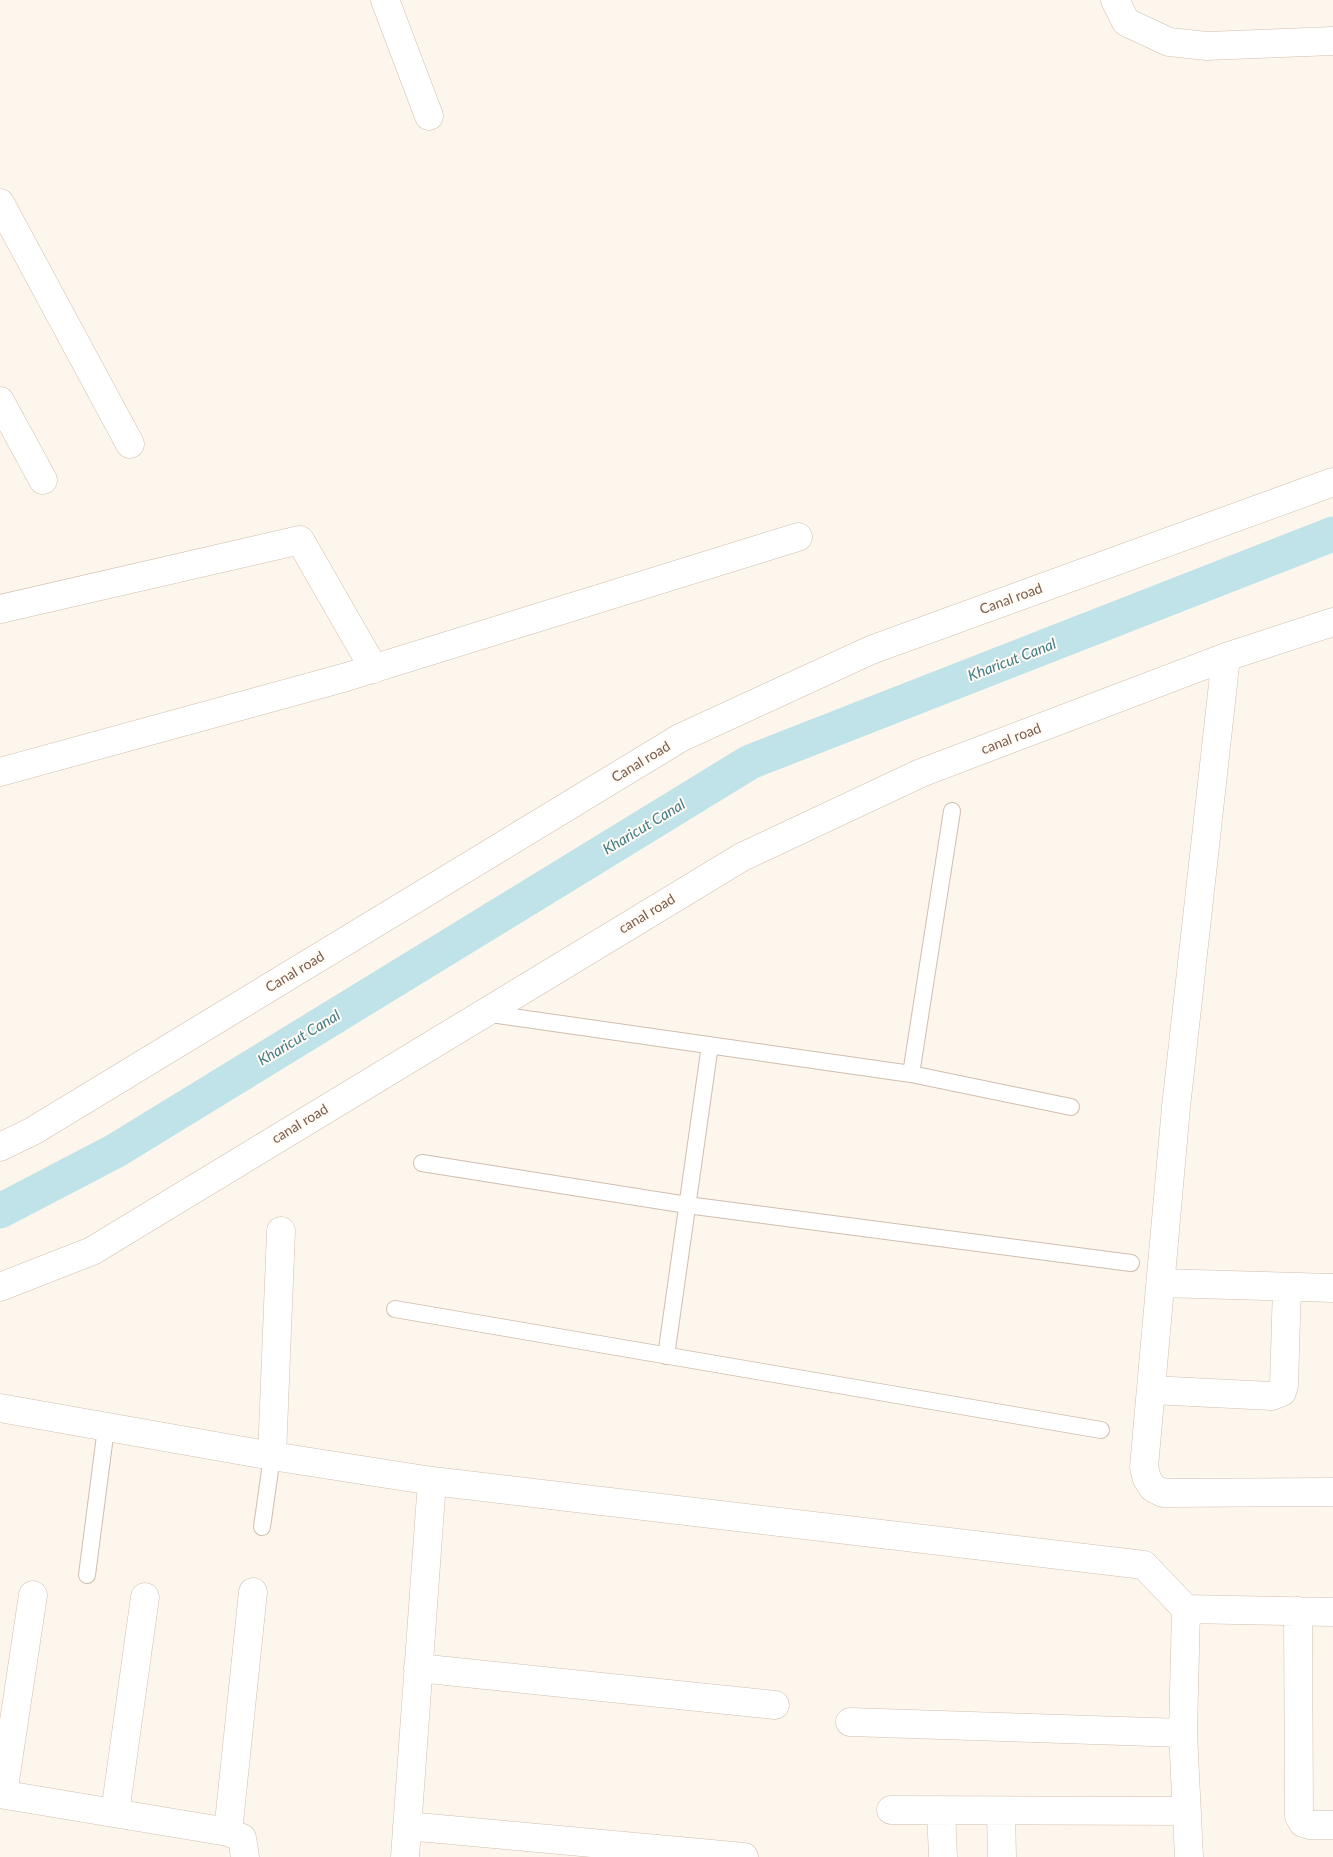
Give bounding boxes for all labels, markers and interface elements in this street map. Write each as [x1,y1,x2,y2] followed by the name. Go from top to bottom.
[977,580,1045,618] street label: Canal road
[965,635,1059,685] water label: Kharicut Canal
[979,720,1043,758] street label: canal road
[609,738,673,786] street label: Canal road
[600,795,688,859] water label: Kharicut Canal
[616,891,678,937] street label: canal road
[263,948,327,996] street label: Canal road
[255,1006,343,1070] water label: Kharicut Canal
[269,1101,331,1147] street label: canal road

